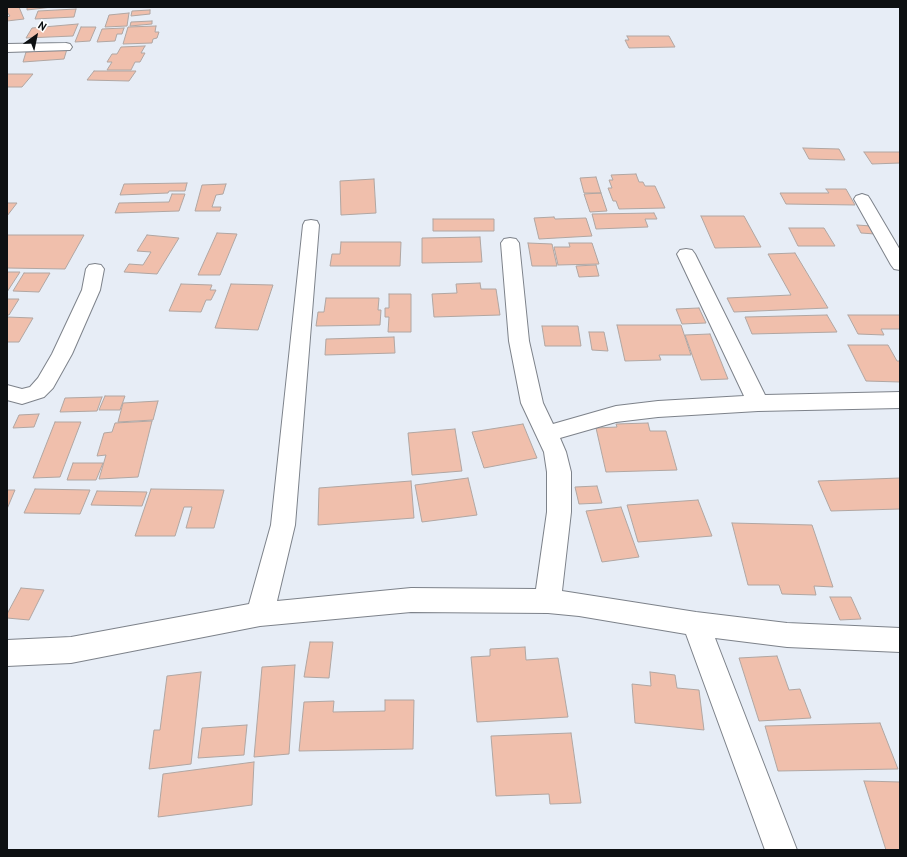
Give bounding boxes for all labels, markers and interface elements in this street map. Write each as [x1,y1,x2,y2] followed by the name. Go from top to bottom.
[16,16,56,56] north arrow
[36,18,49,34] text: N

